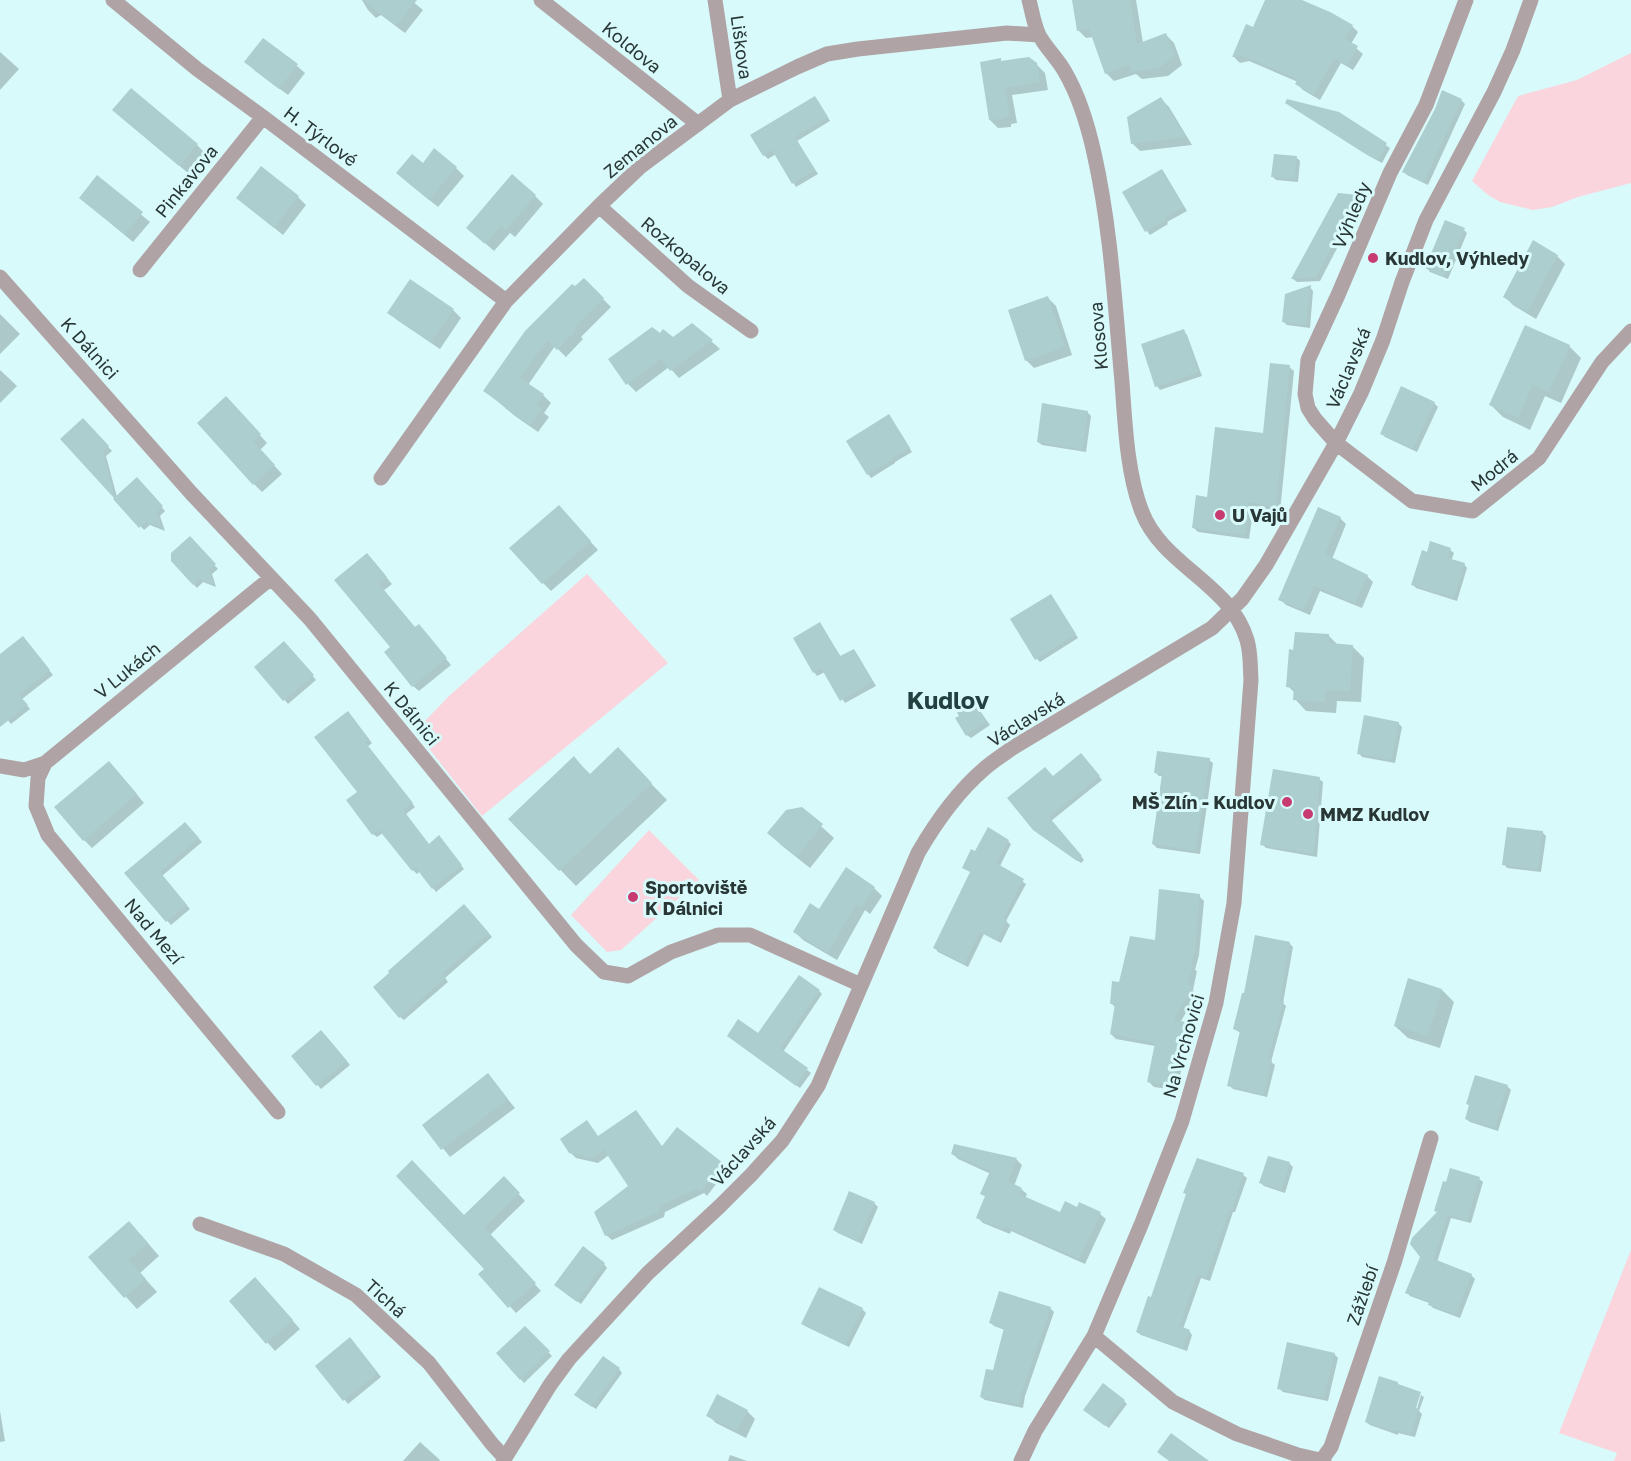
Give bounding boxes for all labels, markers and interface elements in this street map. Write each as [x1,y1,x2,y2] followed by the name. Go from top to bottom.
[727,13,757,81] street label: Liškova
[598,17,666,77] street label: Koldova
[280,101,362,171] street label: H. Týrlové
[599,110,681,182] street label: Zemanova
[150,140,222,222] street label: Pinkavova
[1327,178,1375,252] street label: Výhledy
[637,211,735,299] street label: Rozkopalova
[1385,247,1529,269] place label: Kudlov, Výhledy
[1366,251,1380,265] marker: Kudlov, Výhledy
[1084,301,1112,371] street label: Klosova
[56,312,124,384] street label: K Dálnici
[1321,324,1375,412] street label: Václavská
[1466,444,1522,496] street label: Modrá
[1232,504,1287,526] place label: U Vajů
[1213,508,1227,522] marker: U Vajů
[90,637,164,703] street label: V Lukách
[380,677,444,749] street label: K Dálnici
[907,685,990,714] district label: Kudlov
[984,687,1068,751] street label: Václavská
[1132,791,1275,813] place label: MŠ Zlín - Kudlov
[1280,795,1294,809] marker: MŠ Zlín - Kudlov
[1320,803,1430,825] place label: MMZ Kudlov
[1301,807,1315,821] marker: MMZ Kudlov
[645,876,748,919] place label: Sportoviště K Dálnici
[626,890,640,904] marker: Sportoviště K Dálnici
[120,894,189,969] street label: Nad Mezí
[1158,991,1208,1101] street label: Na Vrchovici
[706,1112,780,1190] street label: Václavská
[1341,1261,1383,1328] street label: Zážlebí
[361,1274,411,1322] street label: Tichá

